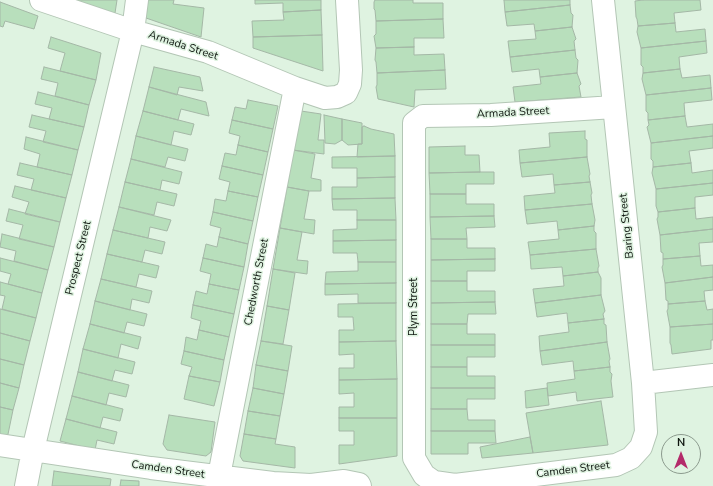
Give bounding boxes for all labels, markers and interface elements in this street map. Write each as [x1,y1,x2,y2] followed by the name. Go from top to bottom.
[147,29,219,63] street label: Armada Street
[477,105,549,121] street label: Armada Street
[617,193,637,259] street label: Baring Street
[63,219,95,297] street label: Prospect Street
[242,237,272,327] street label: Chedworth Street
[407,278,421,336] street label: Plym Street
[661,434,701,474] north arrow
[677,435,685,450] text: N
[131,458,205,482] street label: Camden Street
[536,459,610,481] street label: Camden Street

